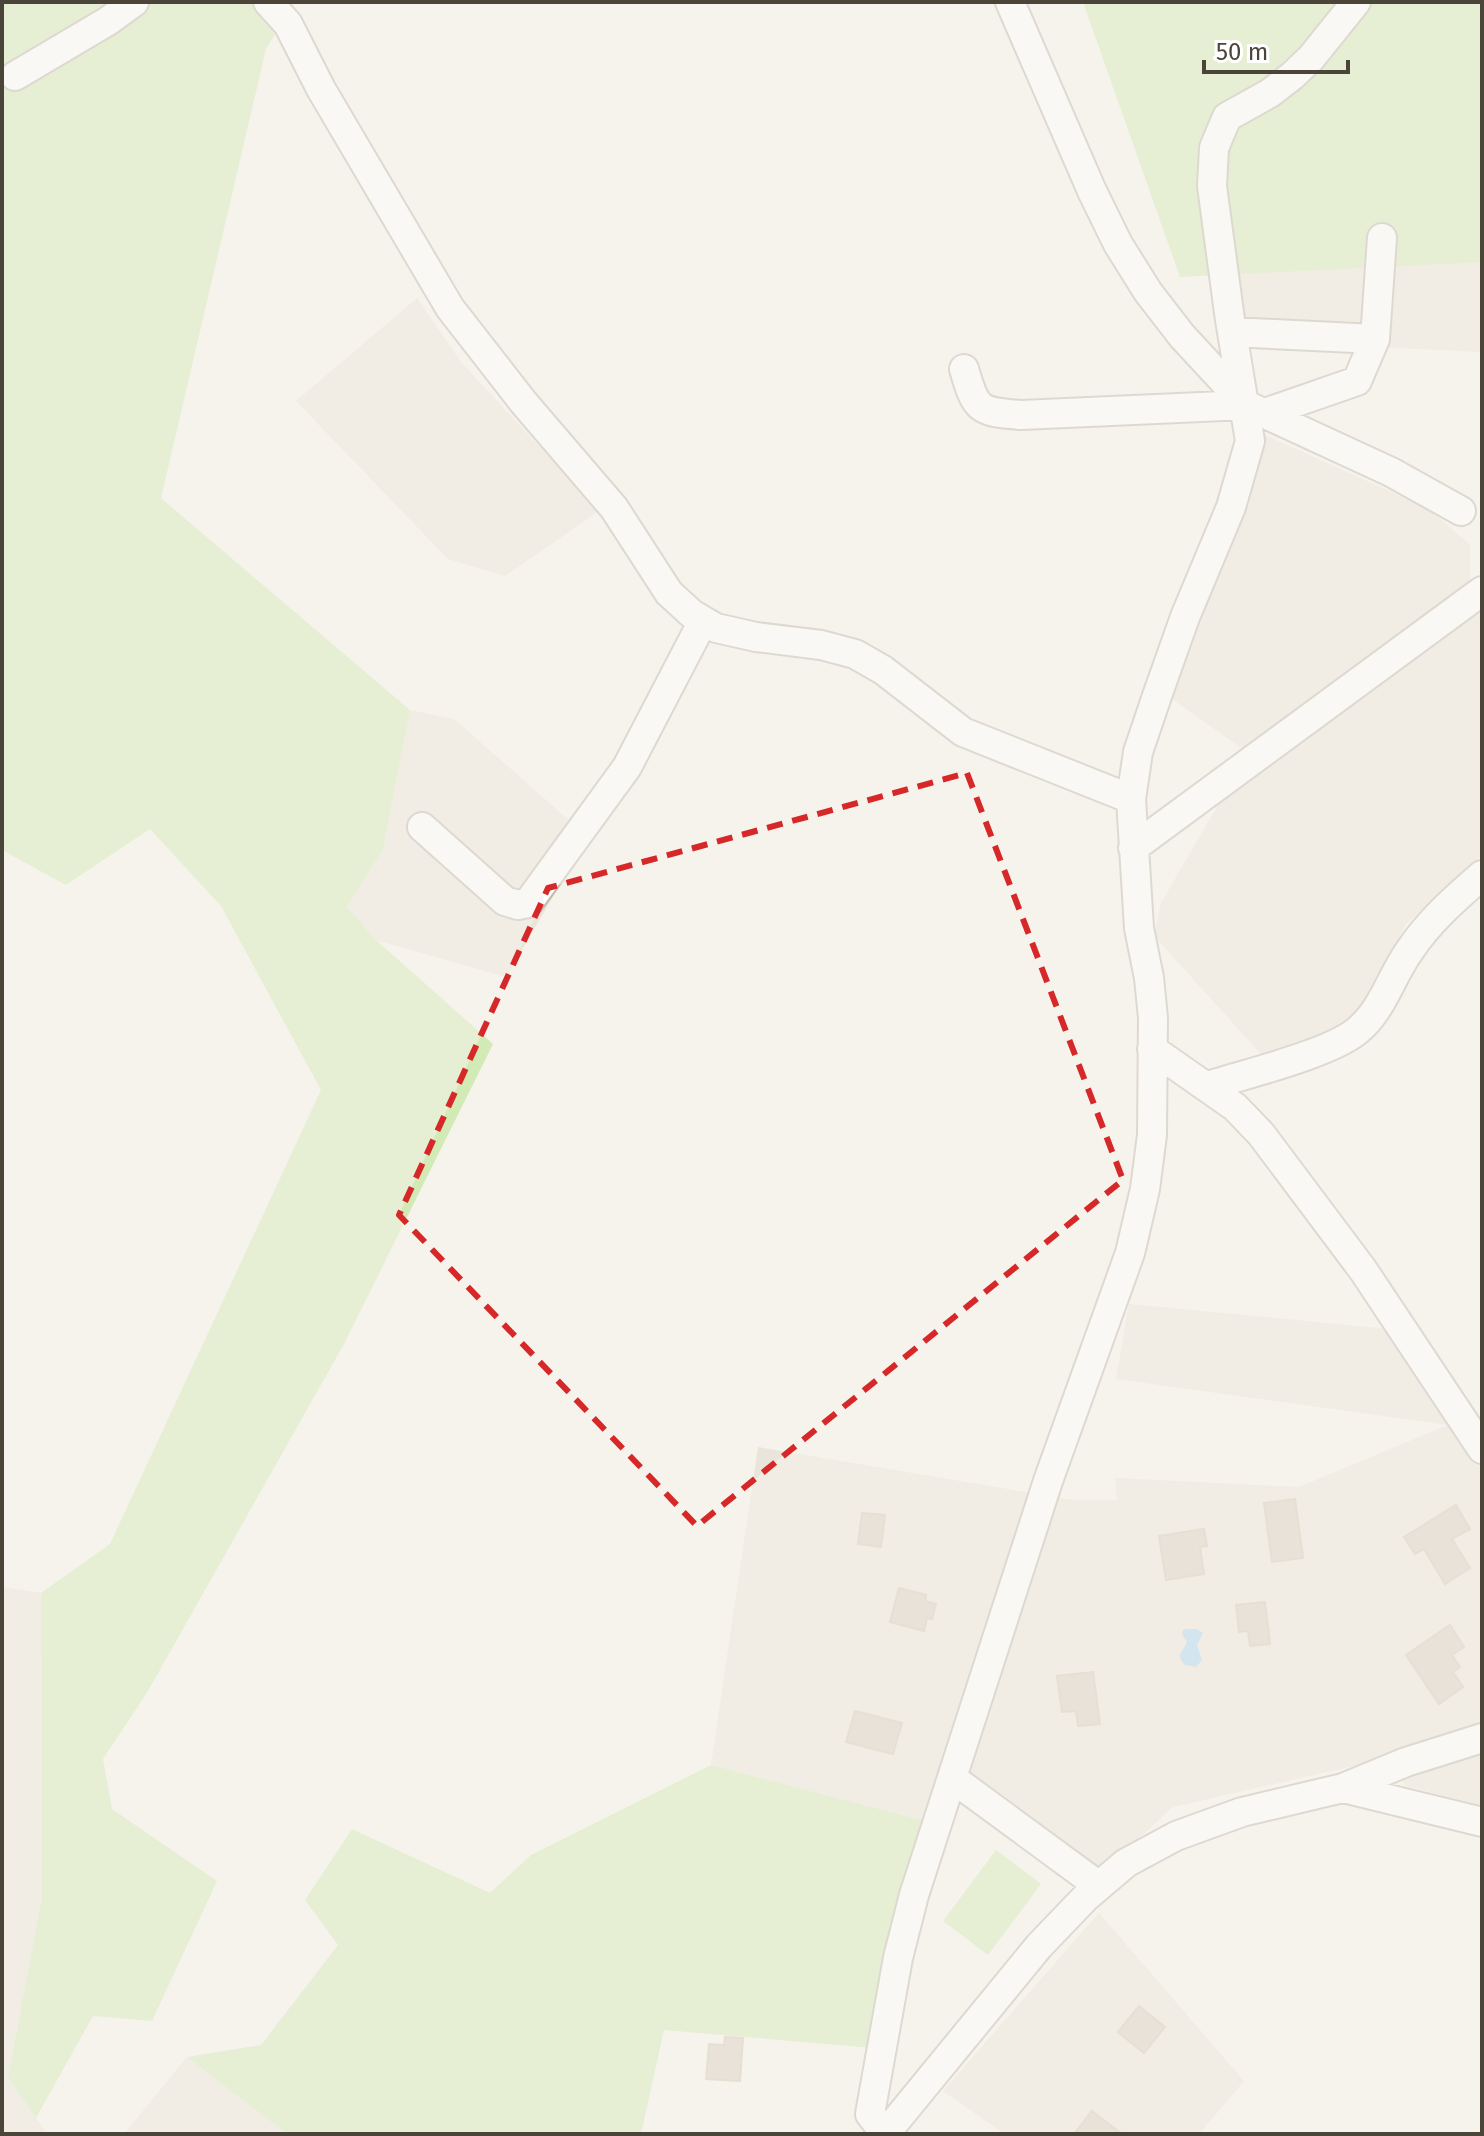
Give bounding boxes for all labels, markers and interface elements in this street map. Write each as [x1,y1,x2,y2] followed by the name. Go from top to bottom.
[1204,24,1348,74] scale bar
[1216,38,1268,66] text: 50 m

